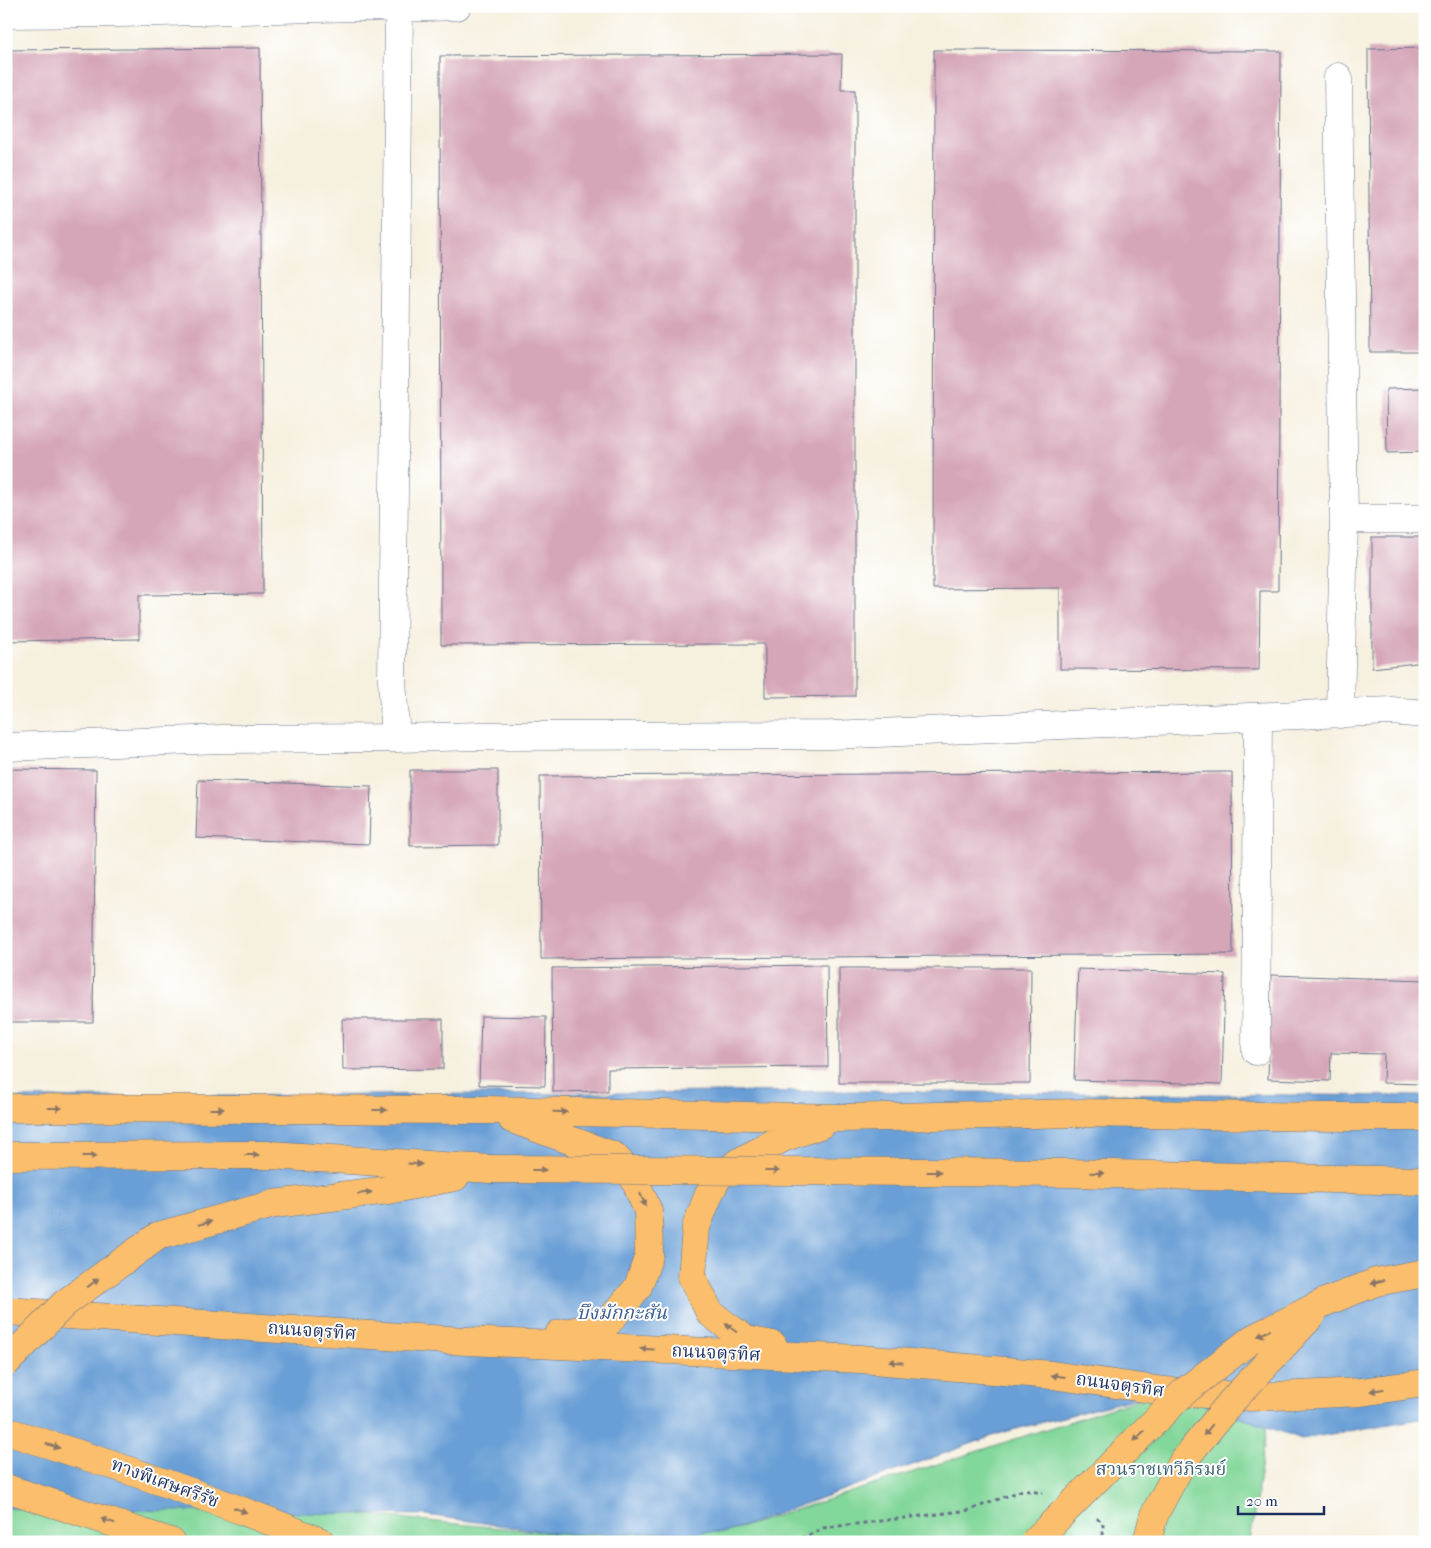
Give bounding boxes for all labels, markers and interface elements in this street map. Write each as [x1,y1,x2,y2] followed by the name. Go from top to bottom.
[47,1104,63,1112] one-way arrow
[210,1105,226,1113] one-way arrow
[372,1106,388,1114] one-way arrow
[552,1108,568,1116] one-way arrow
[245,1151,261,1159] one-way arrow
[82,1152,98,1160] one-way arrow
[407,1161,423,1169] one-way arrow
[531,1166,547,1174] one-way arrow
[764,1167,780,1175] one-way arrow
[926,1168,942,1176] one-way arrow
[1089,1169,1105,1177] one-way arrow
[357,1189,373,1197] one-way arrow
[640,1193,648,1207] one-way arrow
[198,1219,213,1227] one-way arrow
[86,1278,100,1288] one-way arrow
[1369,1279,1384,1287] one-way arrow
[577,1302,668,1324] water label: บึงมักกะสัน
[267,1317,357,1346] street label: ถนนจตุรทิศ
[724,1323,737,1334] one-way arrow
[1256,1329,1271,1337] one-way arrow
[671,1340,761,1367] street label: ถนนจตุรทิศ
[638,1345,654,1353] one-way arrow
[888,1358,904,1366] one-way arrow
[1074,1368,1166,1403] street label: ถนนจตุรทิศ
[1050,1372,1066,1380] one-way arrow
[1368,1386,1384,1394] one-way arrow
[1203,1423,1214,1436] one-way arrow
[1134,1430,1146,1442] one-way arrow
[46,1442,61,1450] one-way arrow
[108,1454,222,1512] street label: ทางพิเศษศรีรัช
[1096,1458,1226,1480] park label: สวนราชเทวีภิรมย์
[1238,1483,1325,1515] scale bar
[1246,1492,1278,1510] text: 20 m
[232,1507,247,1514] one-way arrow
[100,1516,115,1524] one-way arrow

